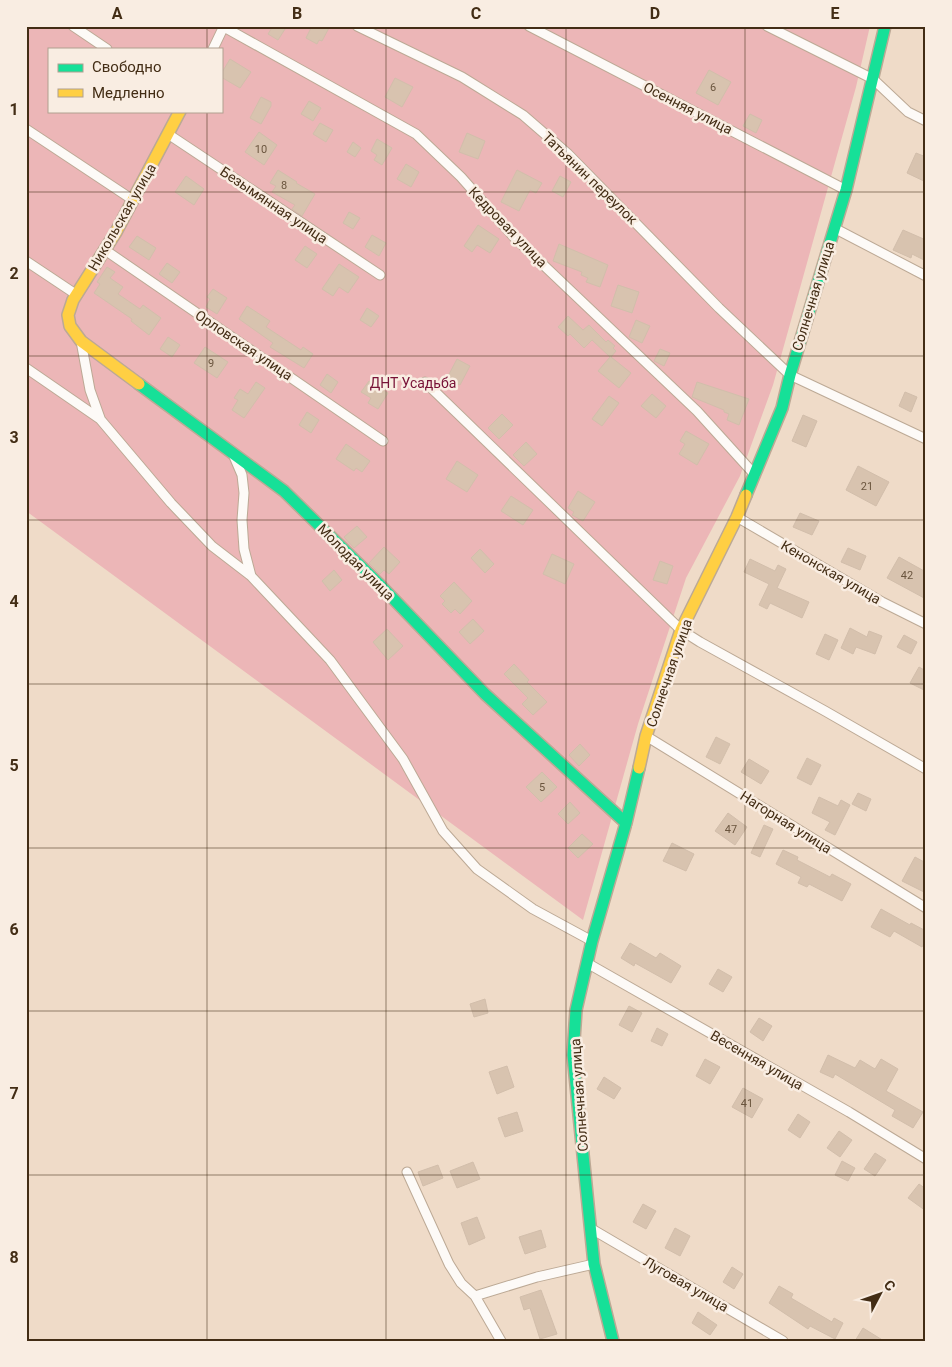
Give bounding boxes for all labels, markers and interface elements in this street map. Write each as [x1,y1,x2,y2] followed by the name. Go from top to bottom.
[112,4,123,23] text: A
[292,4,302,23] text: B
[471,4,481,23] text: C
[650,4,660,23] text: D
[831,4,840,23] text: E
[48,48,222,112] legend
[92,58,161,76] text: Свободно
[641,79,735,137] street label: Осенняя улица
[710,81,716,94] house number: 6
[92,84,165,102] text: Медленно
[9,100,19,119] text: 1
[539,129,641,228] street label: Татьянин переулок
[255,143,267,156] house number: 10
[85,161,159,273] street label: Никольская улица
[217,163,331,247] street label: Безымянная улица
[281,179,287,192] house number: 8
[466,183,550,271] street label: Кедровая улица
[789,239,837,353] street label: Солнечная улица
[9,264,19,283] text: 2
[192,307,296,383] street label: Орловская улица
[208,357,214,370] house number: 9
[370,375,456,391] park label: ДНТ Усадьба
[9,428,19,447] text: 3
[861,480,873,493] house number: 21
[315,521,397,603] street label: Молодая улица
[778,537,884,607] street label: Кенонская улица
[901,569,913,582] house number: 42
[9,592,19,611] text: 4
[643,617,695,729] street label: Солнечная улица
[9,756,19,775] text: 5
[539,781,545,794] house number: 5
[737,788,835,856] street label: Нагорная улица
[725,823,737,836] house number: 47
[9,920,19,939] text: 6
[708,1027,806,1093] street label: Весенняя улица
[567,1038,591,1152] street label: Солнечная улица
[9,1084,19,1103] text: 7
[741,1097,753,1110] house number: 41
[9,1248,19,1267] text: 8
[641,1253,731,1315] street label: Луговая улица
[854,1270,904,1320] north arrow
[881,1277,899,1294] text: С

